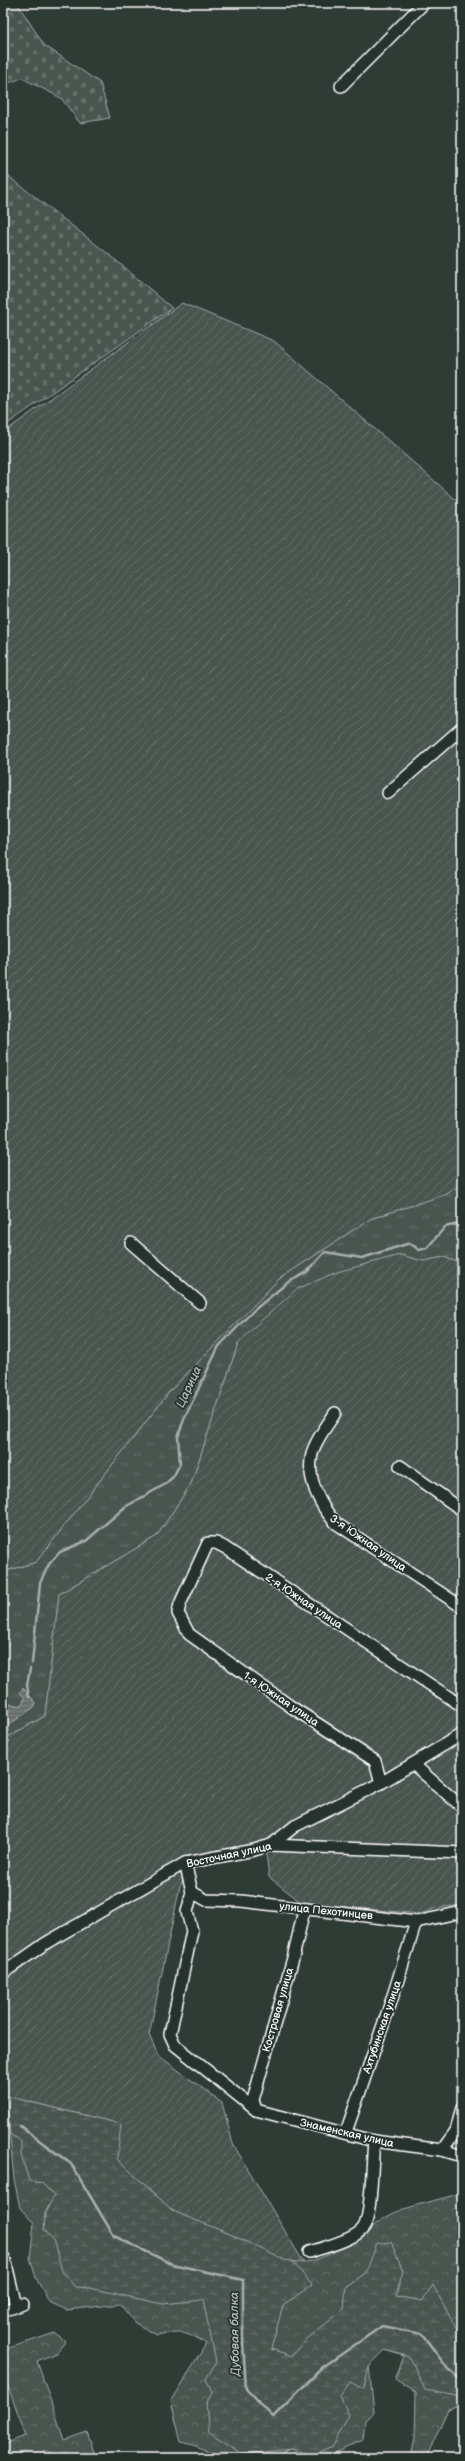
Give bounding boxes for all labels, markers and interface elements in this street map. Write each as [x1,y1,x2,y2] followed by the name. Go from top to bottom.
[173,1364,205,1410] water label: Царица
[327,1512,409,1575] street label: 3-я Южная улица
[263,1570,345,1632] street label: 2-я Южная улица
[241,1669,322,1729] street label: 1-я Южная улица
[185,1840,273,1870] street label: Восточная улица
[279,1900,374,1922] street label: улица Пехотинцев
[260,1966,296,2054] street label: Костровая улица
[360,1978,404,2076] street label: Ахтубинская улица
[299,2116,396,2150] street label: Знаменская улица
[227,2292,243,2377] water label: Дубовая балка

